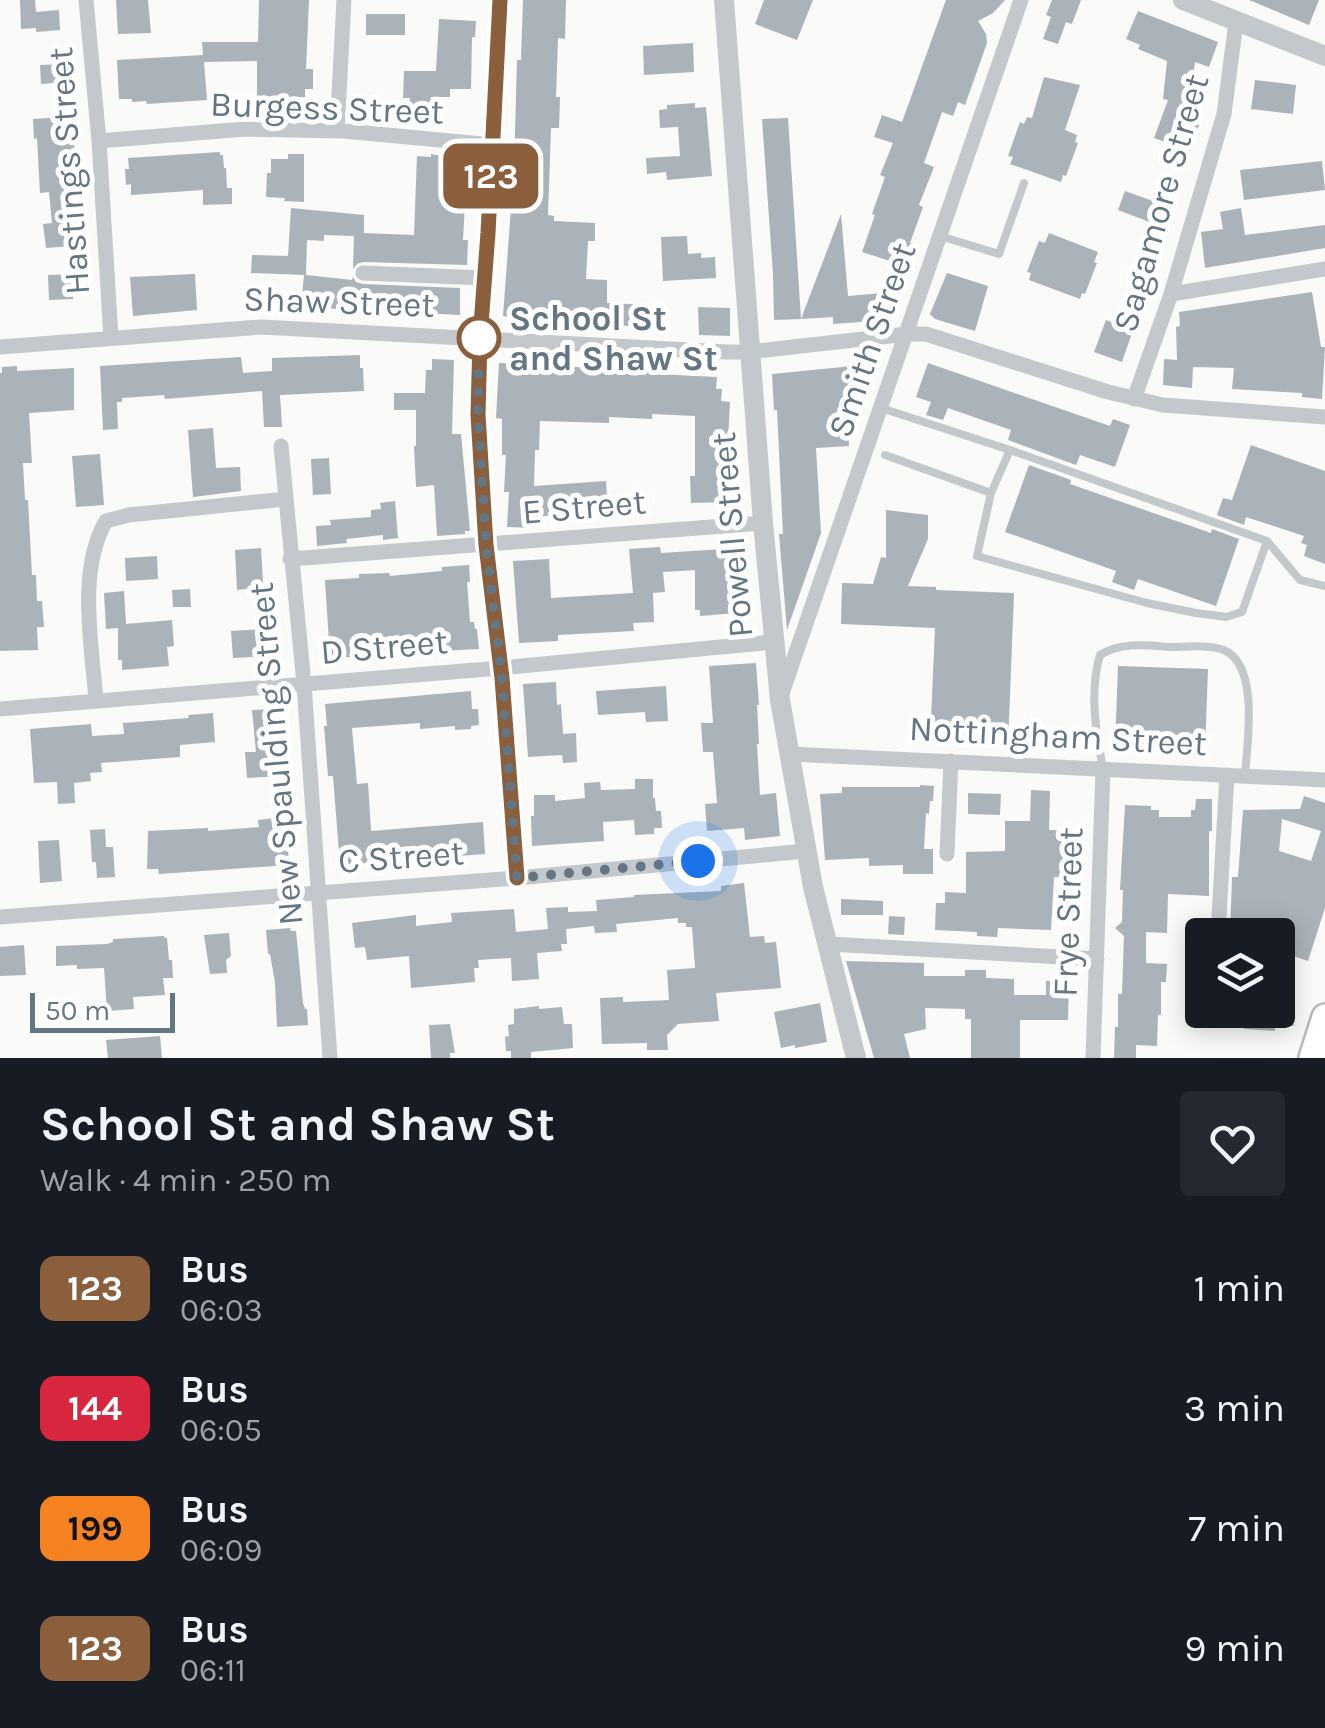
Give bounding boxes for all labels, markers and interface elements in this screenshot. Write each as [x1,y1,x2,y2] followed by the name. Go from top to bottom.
[40,46,98,296] street label: Hastings Street
[1105,69,1217,337] street label: Sagamore Street
[209,83,445,133] street label: Burgess Street
[434,144,548,208] line badge: 123
[463,156,519,197] text: 123
[820,237,924,443] street label: Smith Street
[243,278,435,326] street label: Shaw Street
[509,298,718,379] place label: School St and Shaw St
[458,317,500,359] marker: School St and Shaw St
[703,431,761,639] street label: Powell Street
[520,481,648,533] street label: E Street
[241,581,311,927] street label: New Spaulding Street
[319,621,449,673] street label: D Street
[908,708,1208,764] street label: Nottingham Street
[1045,827,1091,997] street label: Frye Street
[337,832,465,882] street label: C Street
[673,836,723,886] your location
[1185,918,1295,1028] map controls
[1185,918,1295,1028] button: layers
[30,988,175,1032] scale bar
[45,994,110,1027] text: 50 m
[1180,1091,1285,1196] button: heart
[40,1096,555,1152] text: School St and Shaw St
[40,1162,331,1199] text: Walk · 4 min · 250 m
[180,1247,249,1292] text: Bus
[1194,1266,1285,1311] text: 1 min
[67,1268,123,1309] text: 123
[180,1292,263,1329] text: 06:03
[180,1367,249,1412] text: Bus
[1184,1386,1285,1431] text: 3 min
[68,1388,122,1429] text: 144
[180,1412,262,1449] text: 06:05
[180,1487,249,1532] text: Bus
[1188,1506,1285,1551] text: 7 min
[67,1508,123,1549] text: 199
[180,1532,262,1569] text: 06:09
[180,1607,249,1652] text: Bus
[1184,1626,1285,1671] text: 9 min
[67,1628,123,1669] text: 123
[180,1652,246,1689] text: 06:11

